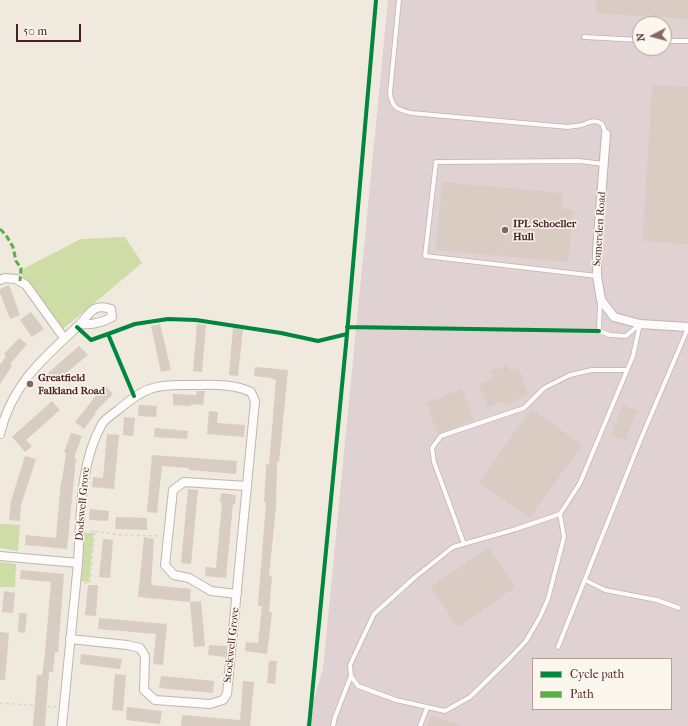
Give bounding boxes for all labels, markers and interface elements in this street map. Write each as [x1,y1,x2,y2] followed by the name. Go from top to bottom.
[18,16,83,42] scale bar
[632,16,672,56] north arrow
[23,24,47,38] text: 50 m
[634,32,647,42] text: N
[591,191,609,267] street label: Somerden Road
[513,217,577,243] place label: IPL Schoeller Hull
[500,225,510,235] marker: IPL Schoeller Hull
[38,371,105,397] place label: Greatfield Falkland Road
[25,379,35,389] marker: Greatfield Falkland Road
[73,466,93,542] street label: Dodswell Grove
[221,607,243,683] street label: Stockwell Grove
[532,658,672,710] legend
[570,667,624,681] text: Cycle path
[570,687,594,701] text: Path

